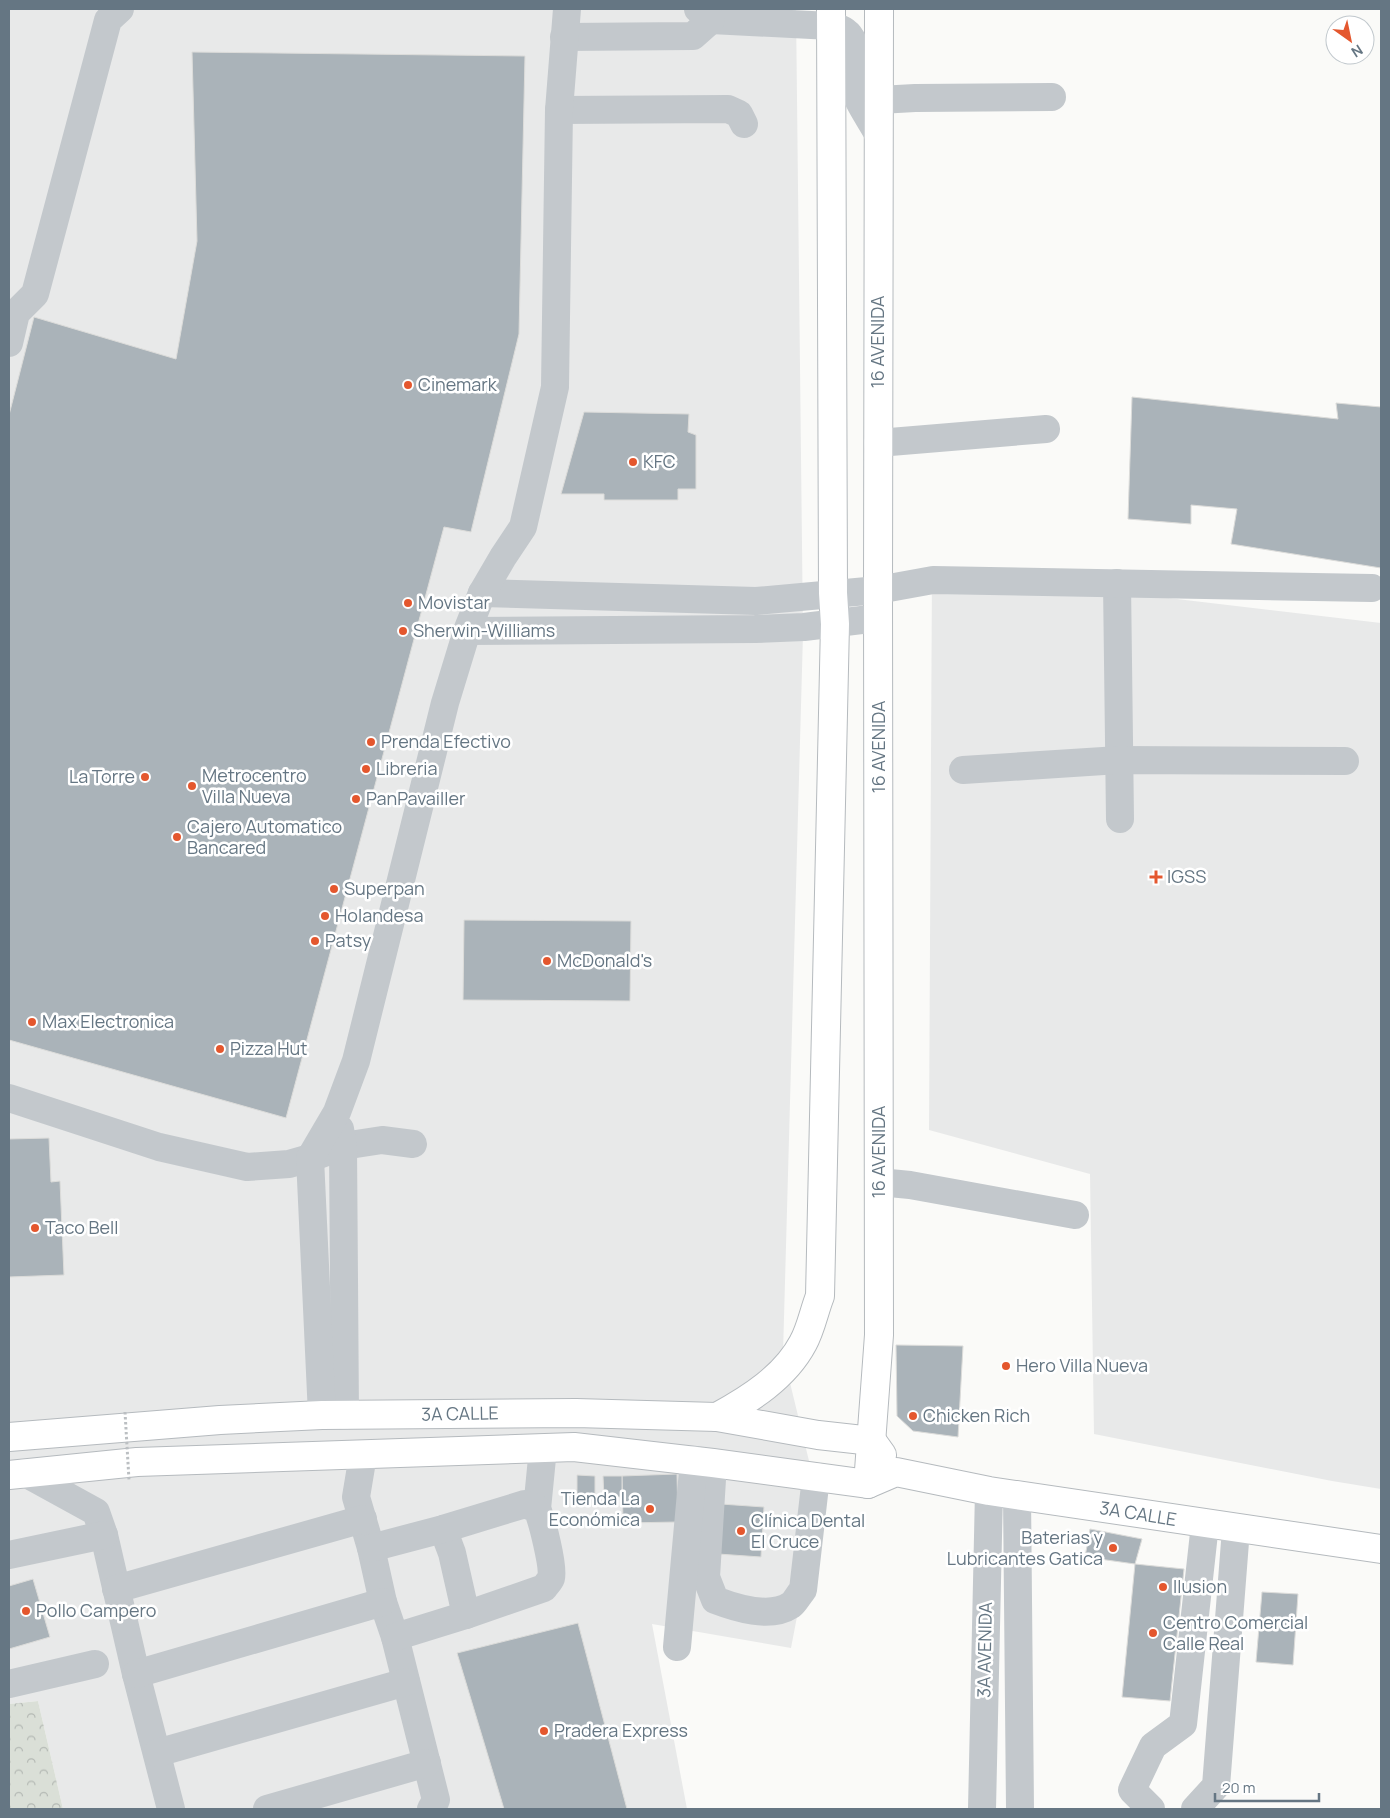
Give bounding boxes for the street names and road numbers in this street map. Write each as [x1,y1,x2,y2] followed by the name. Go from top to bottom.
[865,295,889,388] street label: 16 AVENIDA
[866,700,890,793] street label: 16 AVENIDA
[866,1105,890,1198] street label: 16 AVENIDA
[421,1400,499,1426] street label: 3A CALLE
[1098,1495,1178,1531] street label: 3A CALLE
[971,1601,997,1698] street label: 3A AVENIDA

